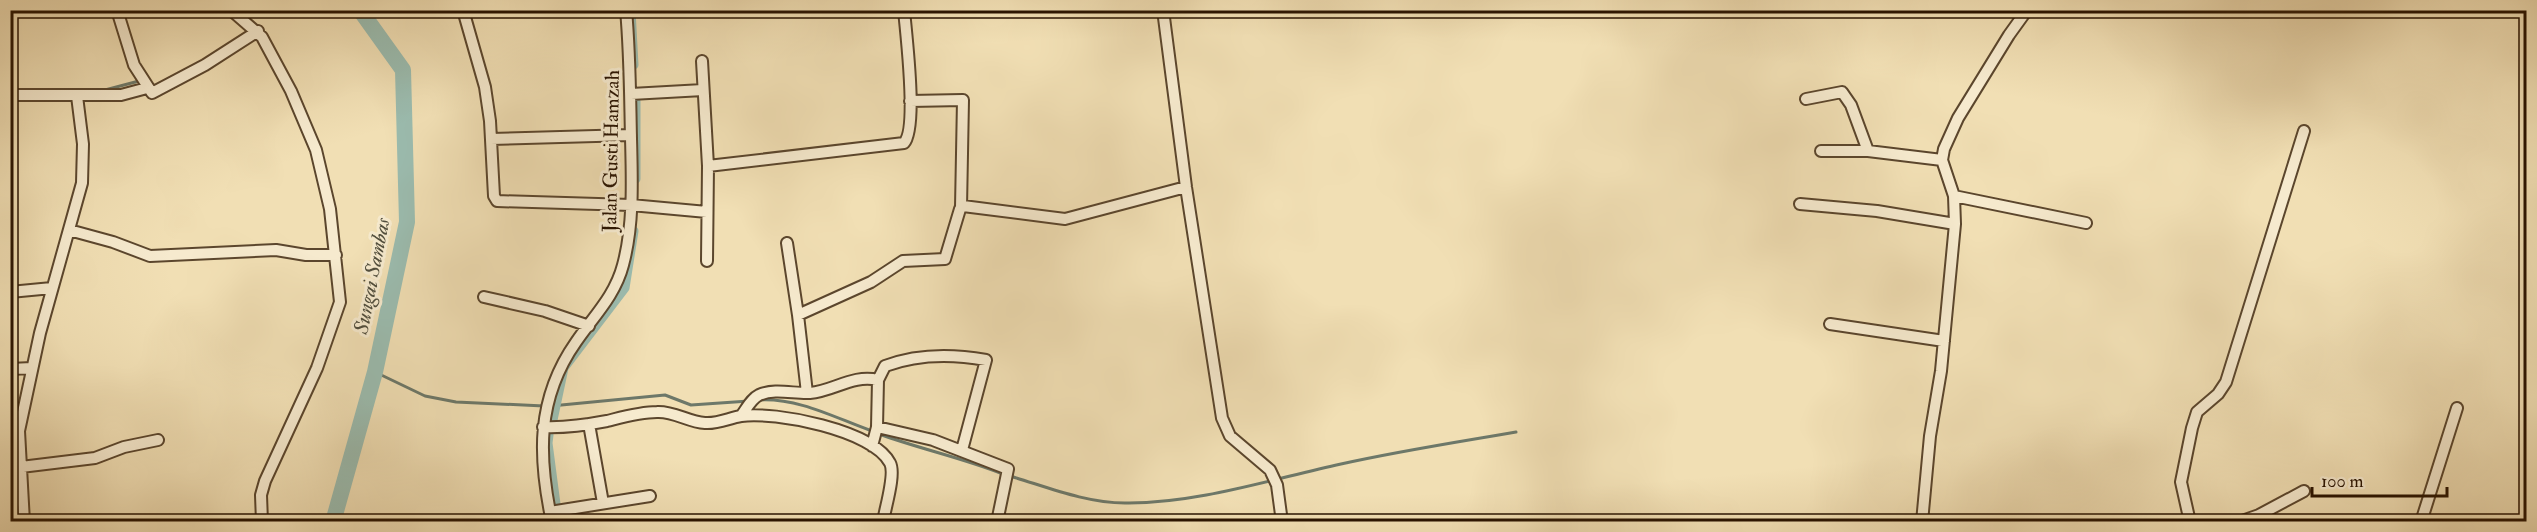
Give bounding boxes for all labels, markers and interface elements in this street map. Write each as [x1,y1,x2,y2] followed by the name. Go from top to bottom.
[597,69,625,233] street label: Jalan Gusti Hamzah
[347,215,397,337] water label: Sungai Sambas
[2312,460,2447,498] scale bar
[2321,470,2364,493] text: 100 m

